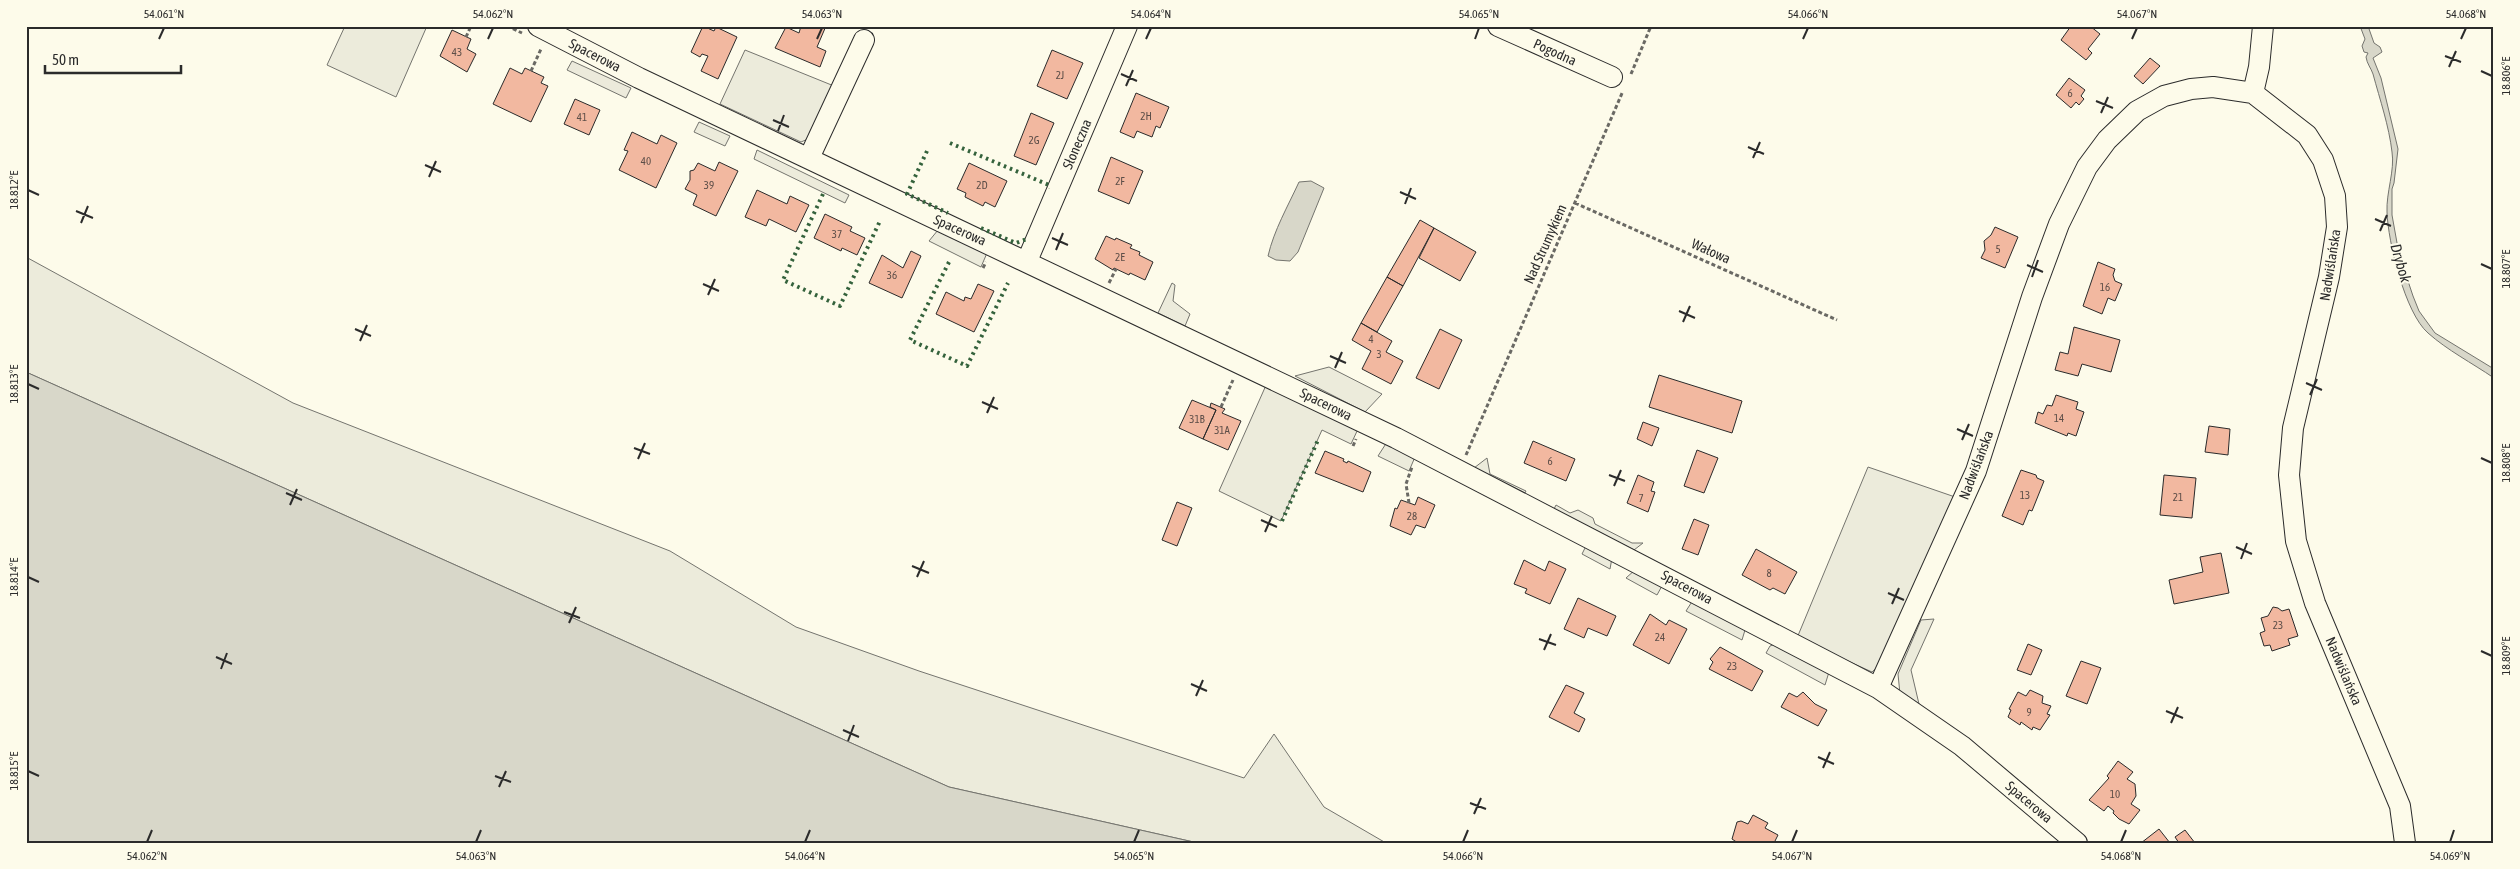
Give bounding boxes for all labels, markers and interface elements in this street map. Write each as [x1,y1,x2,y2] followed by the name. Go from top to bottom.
[144,7,184,21] text: 54.061°N
[473,7,513,21] text: 54.062°N
[802,7,842,21] text: 54.063°N
[1131,7,1171,21] text: 54.064°N
[1459,7,1499,21] text: 54.065°N
[1788,7,1828,21] text: 54.066°N
[2117,7,2157,21] text: 54.067°N
[2446,7,2486,21] text: 54.068°N
[566,35,624,75] street label: Spacerowa
[1531,35,1579,69] street label: Pogodna
[45,42,181,74] scale bar
[452,46,462,58] house number: 43
[52,51,79,68] text: 50 m
[2499,57,2513,95] text: 18.806°E
[1056,69,1064,81] house number: 2J
[2067,87,2073,99] house number: 6
[1140,110,1152,122] house number: 2H
[577,111,587,123] house number: 41
[1059,117,1095,171] street label: Słoneczna
[1029,134,1040,146] house number: 2G
[641,155,651,167] house number: 40
[7,171,21,209] text: 18.812°E
[1115,175,1125,187] house number: 2F
[704,179,714,191] house number: 39
[976,179,988,191] house number: 2D
[1520,202,1570,286] street label: Nad Strumykiem
[931,211,989,249] street label: Spacerowa
[832,228,842,240] house number: 37
[2316,228,2344,302] street label: Nadwiślańska
[1689,235,1733,267] street label: Wałowa
[2387,242,2415,285] water label: Drybok
[1995,243,2001,255] house number: 5
[2499,250,2513,288] text: 18.807°E
[1115,251,1125,263] house number: 2E
[887,269,897,281] house number: 36
[2100,281,2110,293] house number: 16
[1368,333,1374,345] house number: 4
[1376,348,1382,360] house number: 3
[7,365,21,403] text: 18.813°E
[1297,385,1355,423] street label: Spacerowa
[2054,412,2064,424] house number: 14
[1189,413,1206,425] house number: 31B
[1214,424,1230,436] house number: 31A
[1956,428,1996,502] street label: Nadwiślańska
[2499,444,2513,482] text: 18.808°E
[1547,455,1553,467] house number: 6
[2020,489,2030,501] house number: 13
[2173,491,2183,503] house number: 21
[1638,492,1644,504] house number: 7
[1407,510,1417,522] house number: 28
[7,558,21,596] text: 18.814°E
[1659,567,1715,607] street label: Spacerowa
[1766,567,1772,579] house number: 8
[2273,619,2283,631] house number: 23
[1655,631,1665,643] house number: 24
[2322,634,2366,708] street label: Nadwiślańska
[2499,637,2513,675] text: 18.809°E
[1727,660,1737,672] house number: 23
[2026,706,2032,718] house number: 9
[7,752,21,790] text: 18.815°E
[2002,778,2056,826] street label: Spacerowa
[2110,788,2120,800] house number: 10
[127,849,167,863] text: 54.062°N
[456,849,496,863] text: 54.063°N
[785,849,825,863] text: 54.064°N
[1114,849,1154,863] text: 54.065°N
[1443,849,1483,863] text: 54.066°N
[1772,849,1812,863] text: 54.067°N
[2101,849,2141,863] text: 54.068°N
[2430,849,2470,863] text: 54.069°N

